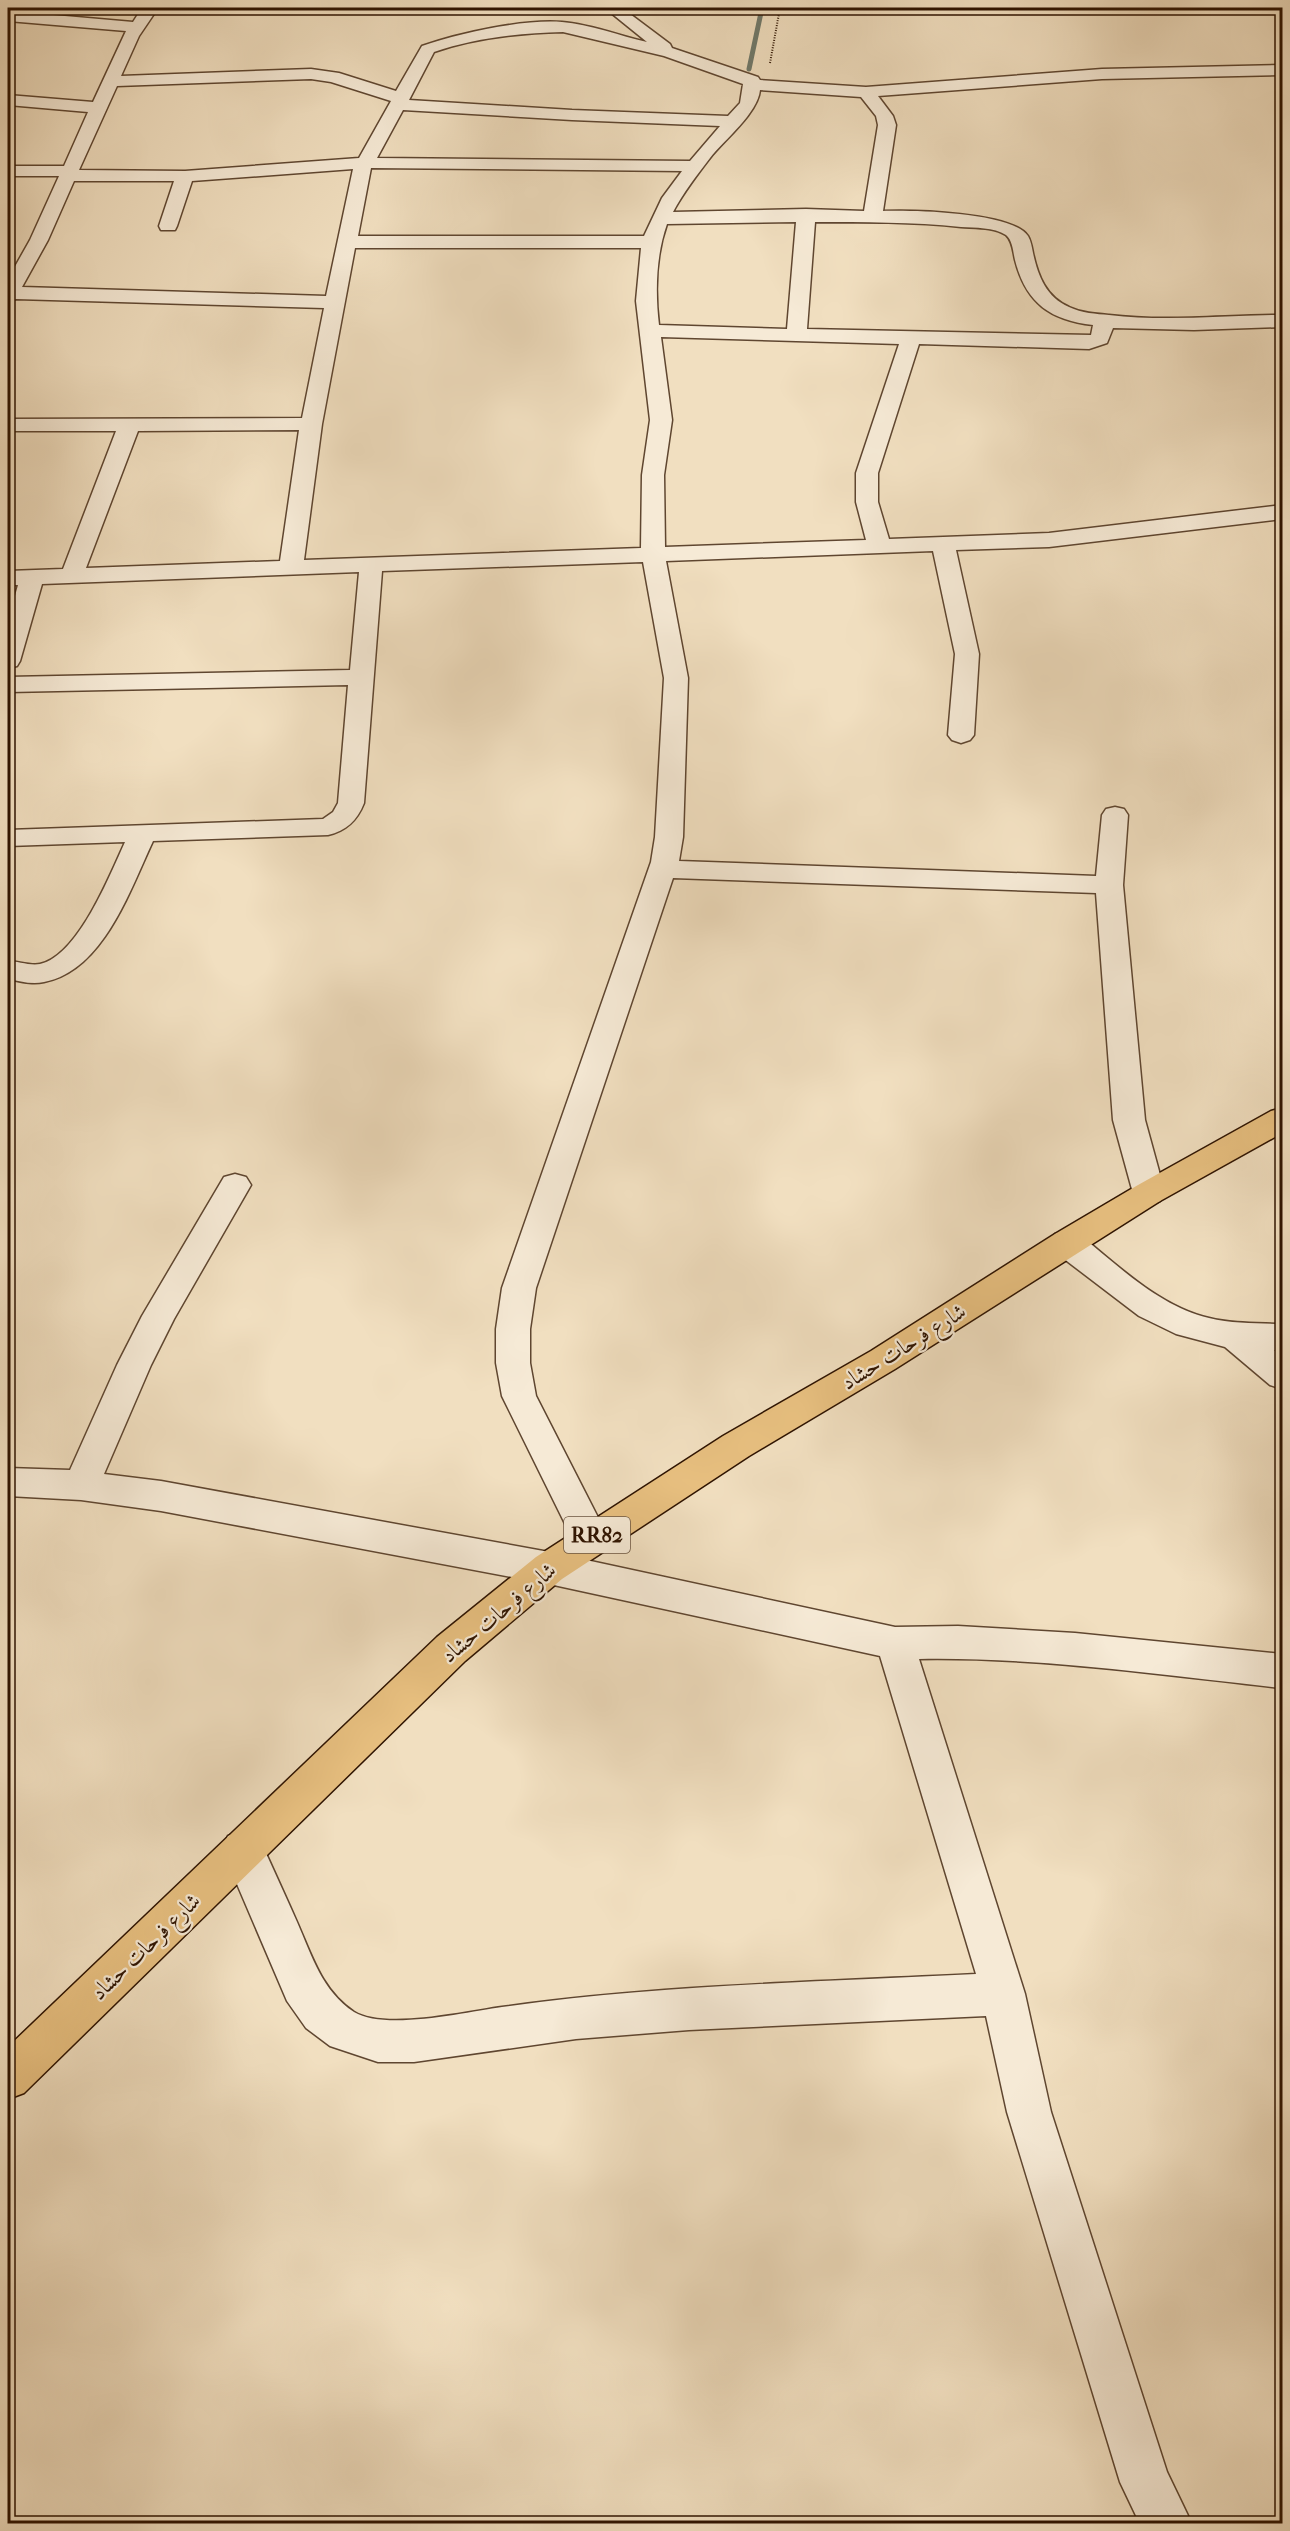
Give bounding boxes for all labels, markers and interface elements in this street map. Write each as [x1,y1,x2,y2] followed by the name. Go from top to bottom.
[836,1298,973,1400] street label: شارع فرحات حشاد
[564,1517,630,1553] road number: RR82
[436,1557,565,1672] street label: شارع فرحات حشاد
[86,1888,209,2009] street label: شارع فرحات حشاد

